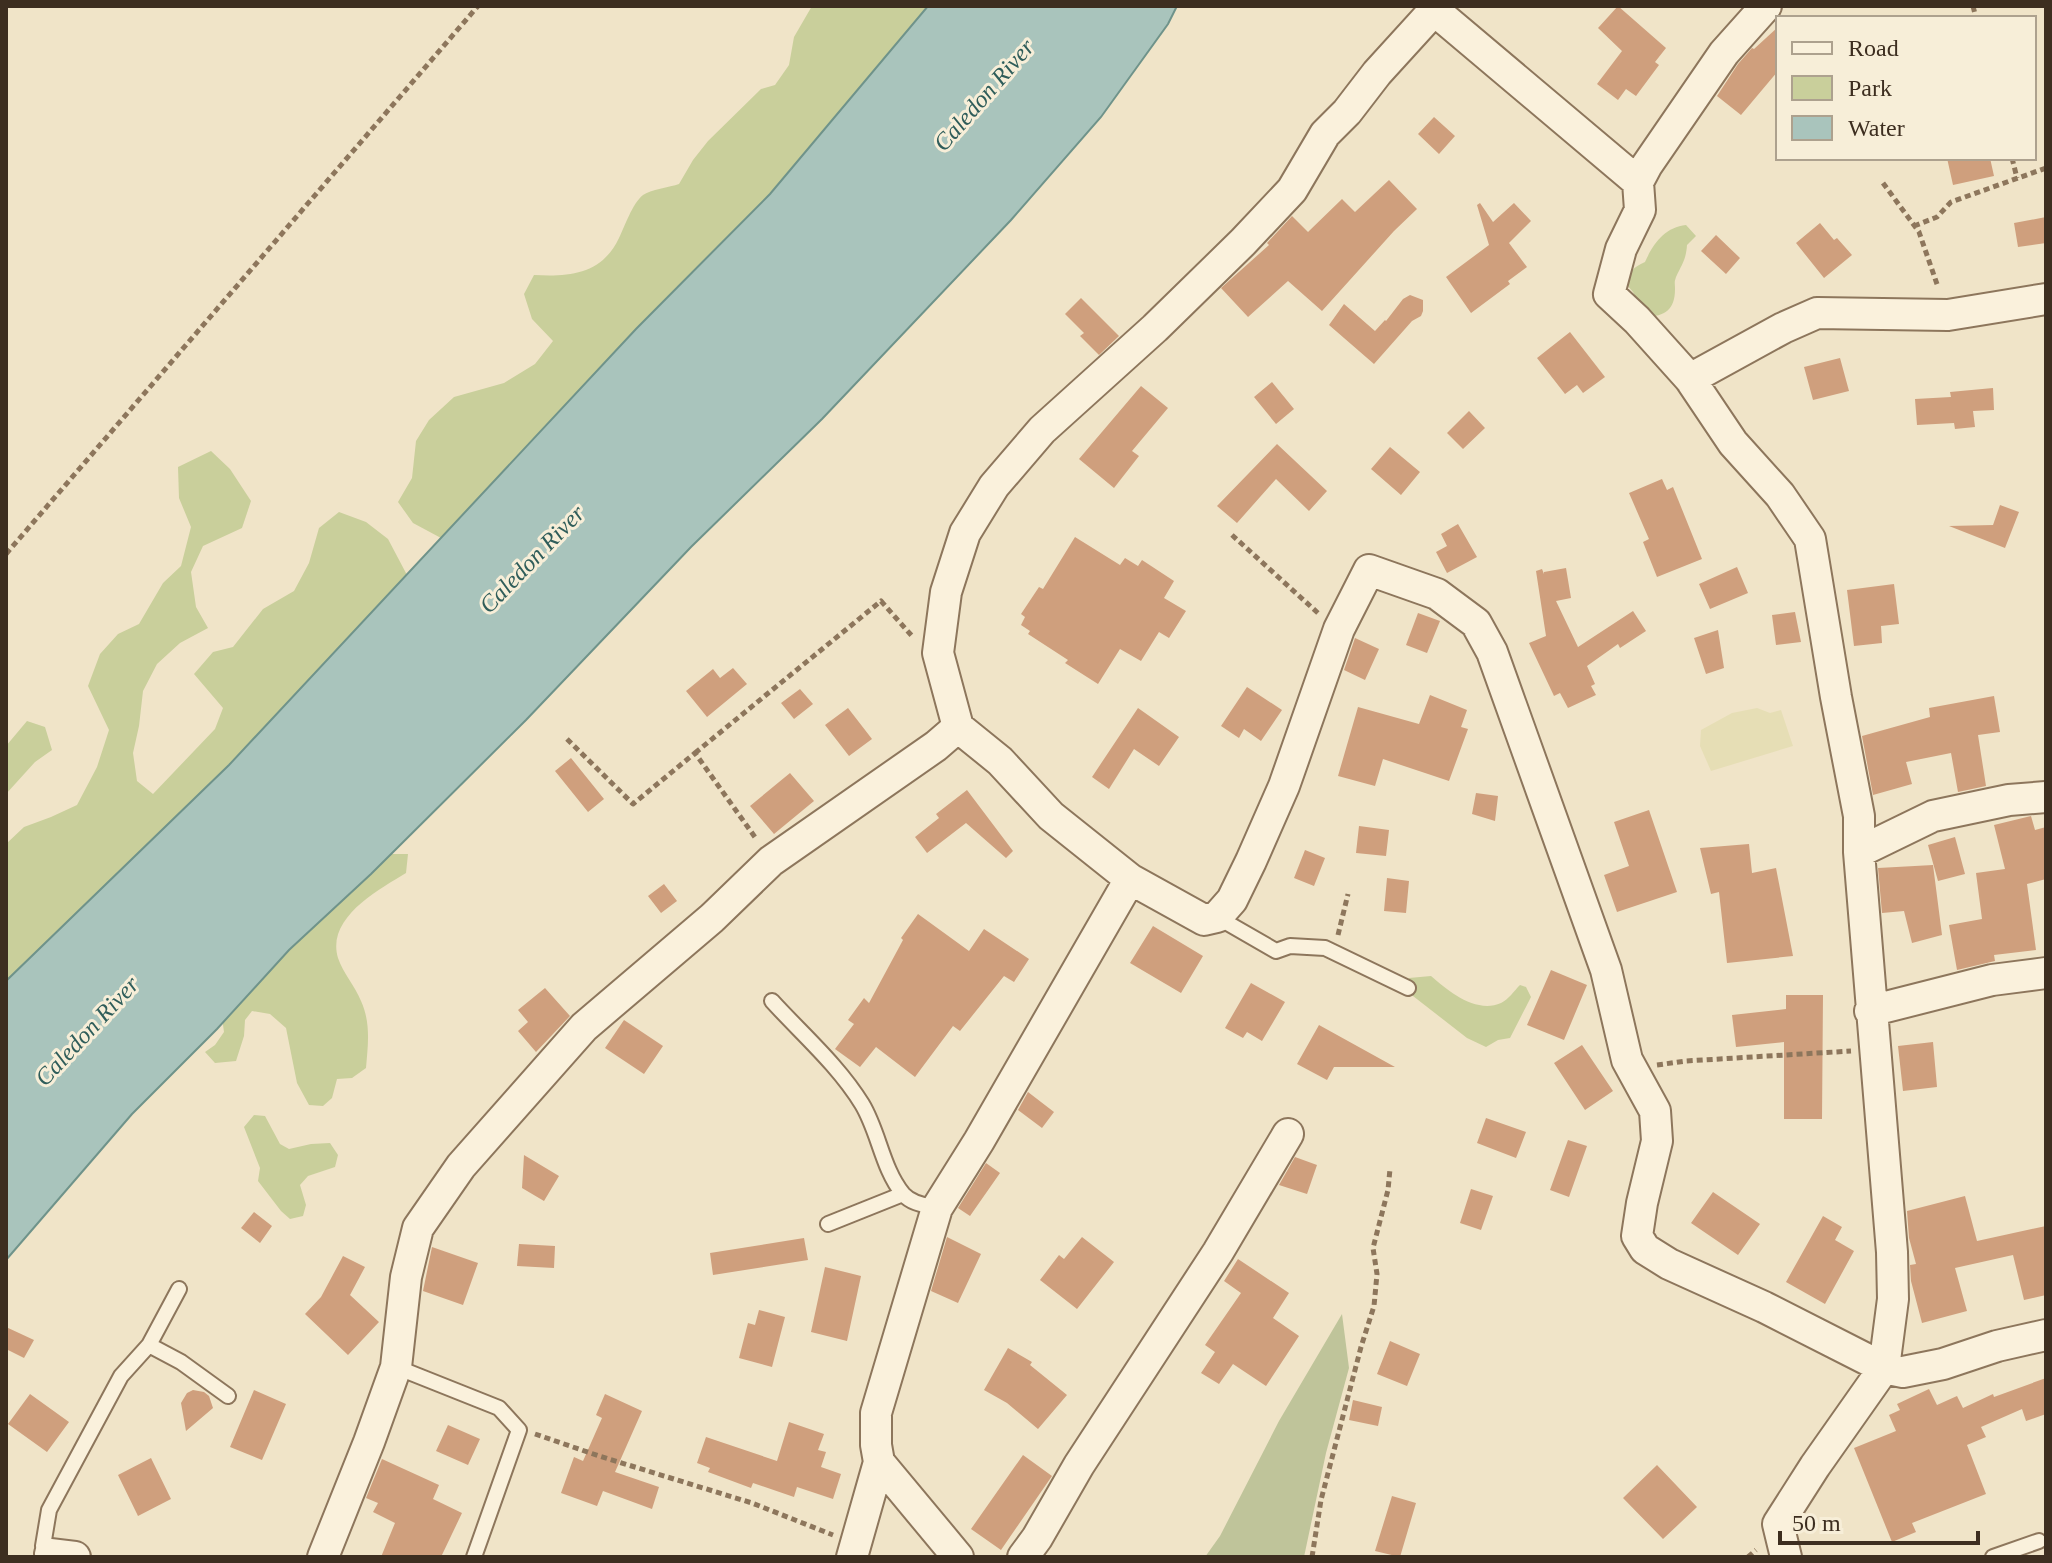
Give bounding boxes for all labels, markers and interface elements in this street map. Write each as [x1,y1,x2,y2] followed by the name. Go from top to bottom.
[1776,16,2036,160] legend
[928,33,1040,156] water label: Caledon River
[1848,35,1899,61] text: Road
[1848,75,1892,101] text: Park
[1848,115,1905,141] text: Water
[474,499,590,618] water label: Caledon River
[30,971,144,1091] water label: Caledon River
[1780,1495,1978,1545] scale bar
[1792,1510,1841,1536] text: 50 m

